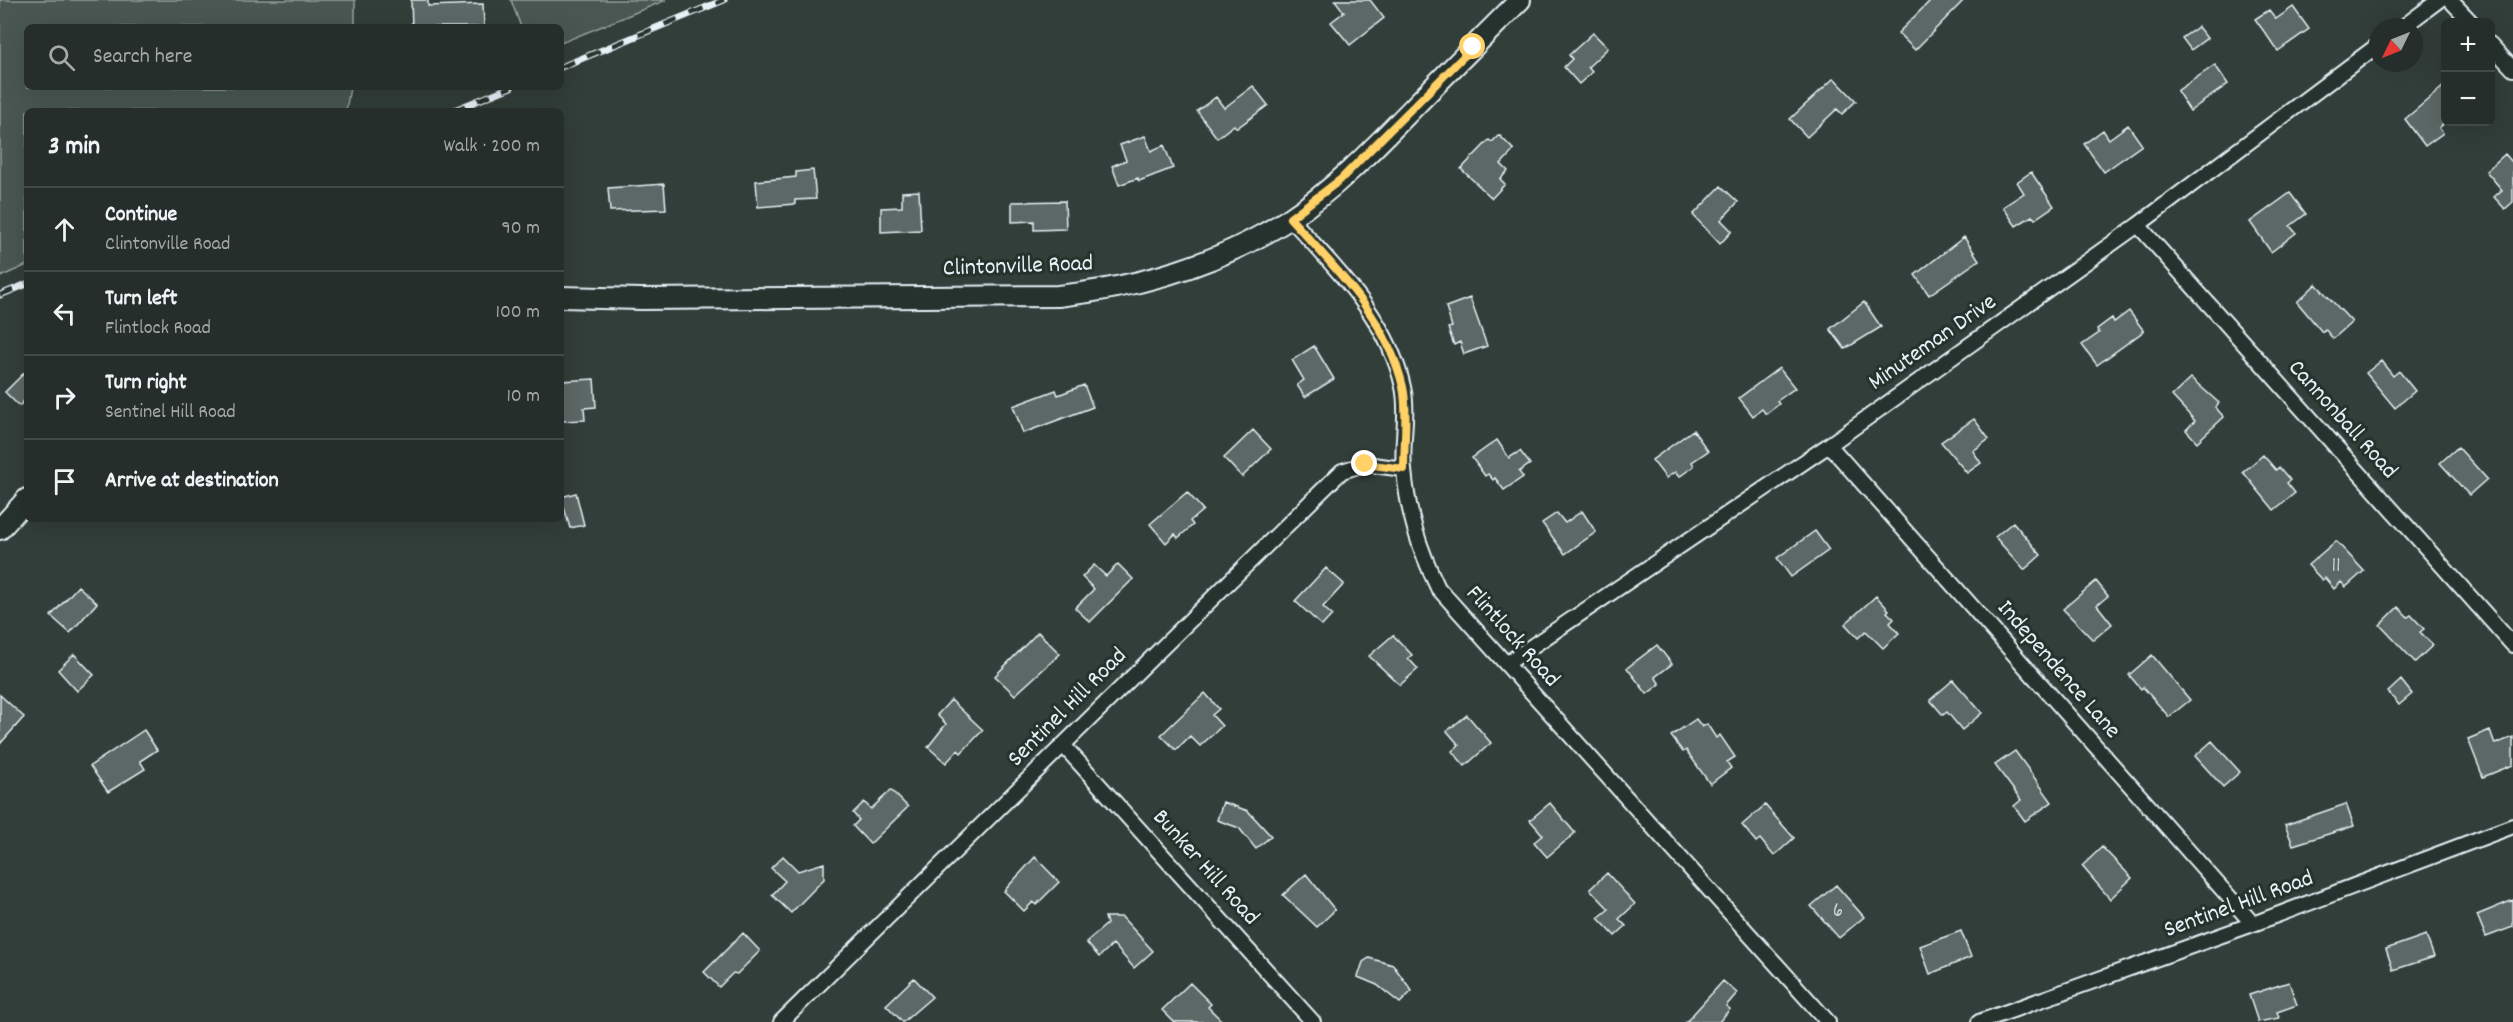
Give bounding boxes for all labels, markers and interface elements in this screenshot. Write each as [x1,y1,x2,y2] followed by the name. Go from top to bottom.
[2369,18,2423,72] north arrow
[2441,18,2495,126] map controls
[2441,18,2495,72] button: +
[24,24,564,90] search box
[1459,33,1485,59] route start
[45,41,78,74] icon: search
[93,42,192,73] text: Search here
[2441,72,2495,126] button: −
[48,129,100,166] text: 3 min
[444,133,540,161] text: Walk · 200 m
[105,200,177,231] text: Continue
[48,213,81,246] icon: ahead
[502,215,540,243] text: 90 m
[105,231,230,259] text: Clintonville Road
[942,247,1094,287] street label: Clintonville Road
[105,284,177,315] text: Turn left
[1862,286,2004,400] street label: Minuteman Drive
[48,297,81,330] icon: left
[496,299,540,327] text: 100 m
[105,315,211,343] text: Flintlock Road
[2279,353,2405,487] street label: Cannonball Road
[105,368,187,399] text: Turn right
[48,381,81,414] icon: right
[506,383,540,411] text: 10 m
[105,399,236,427] text: Sentinel Hill Road
[1351,450,1377,476] route end
[48,465,81,498] icon: arrive
[105,466,279,497] text: Arrive at destination
[2331,552,2341,582] house number: 11
[1457,578,1567,696] street label: Flintlock Road
[1988,593,2128,747] street label: Independence Lane
[1001,641,1135,775] street label: Sentinel Hill Road
[1143,802,1267,934] street label: Bunker Hill Road
[2160,862,2318,948] street label: Sentinel Hill Road
[1833,897,1843,927] house number: 6

